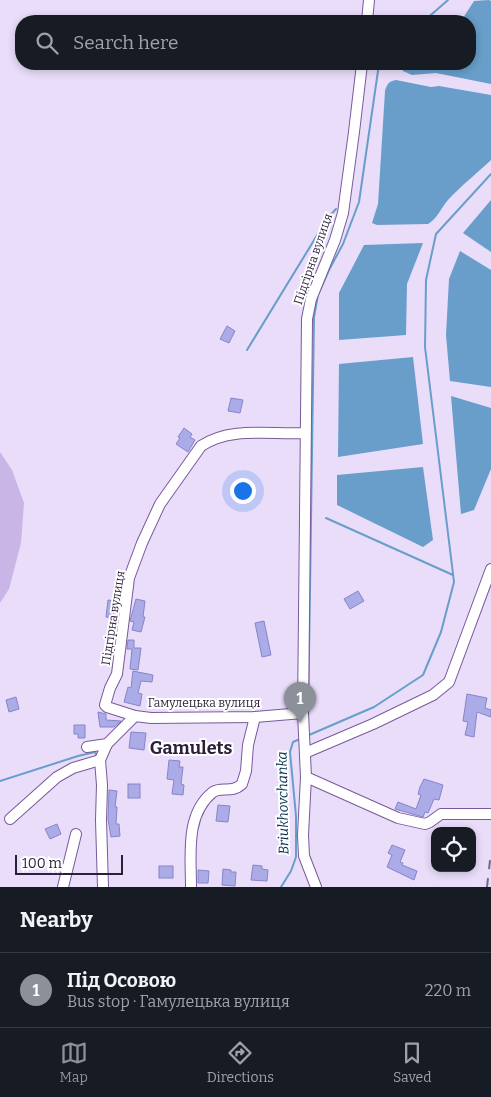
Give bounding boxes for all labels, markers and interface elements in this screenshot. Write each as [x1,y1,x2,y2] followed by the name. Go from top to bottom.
[15,15,476,70] search box
[33,29,61,57] icon: search
[73,31,178,54] text: Search here
[291,211,335,306] street label: Підгірна вулиця
[230,478,256,504] your location
[99,569,127,666] street label: Підгірна вулиця
[284,682,316,723] pin: 1
[148,696,261,710] street label: Гамулецька вулиця
[150,737,232,759] district label: Gamulets
[274,751,292,855] water label: Briukhovchanka
[431,827,476,872] map controls
[431,827,476,872] button: locate
[15,852,122,875] scale bar
[22,855,62,872] text: 100 m
[20,907,93,933] text: Nearby
[67,969,176,992] text: Під Осовою
[33,981,39,1000] text: 1
[425,981,471,1000] text: 220 m
[67,992,290,1011] text: Bus stop · Гамулецька вулиця
[59,1039,88,1086] tab: Map
[207,1039,274,1086] tab: Directions
[393,1039,432,1086] tab: Saved

